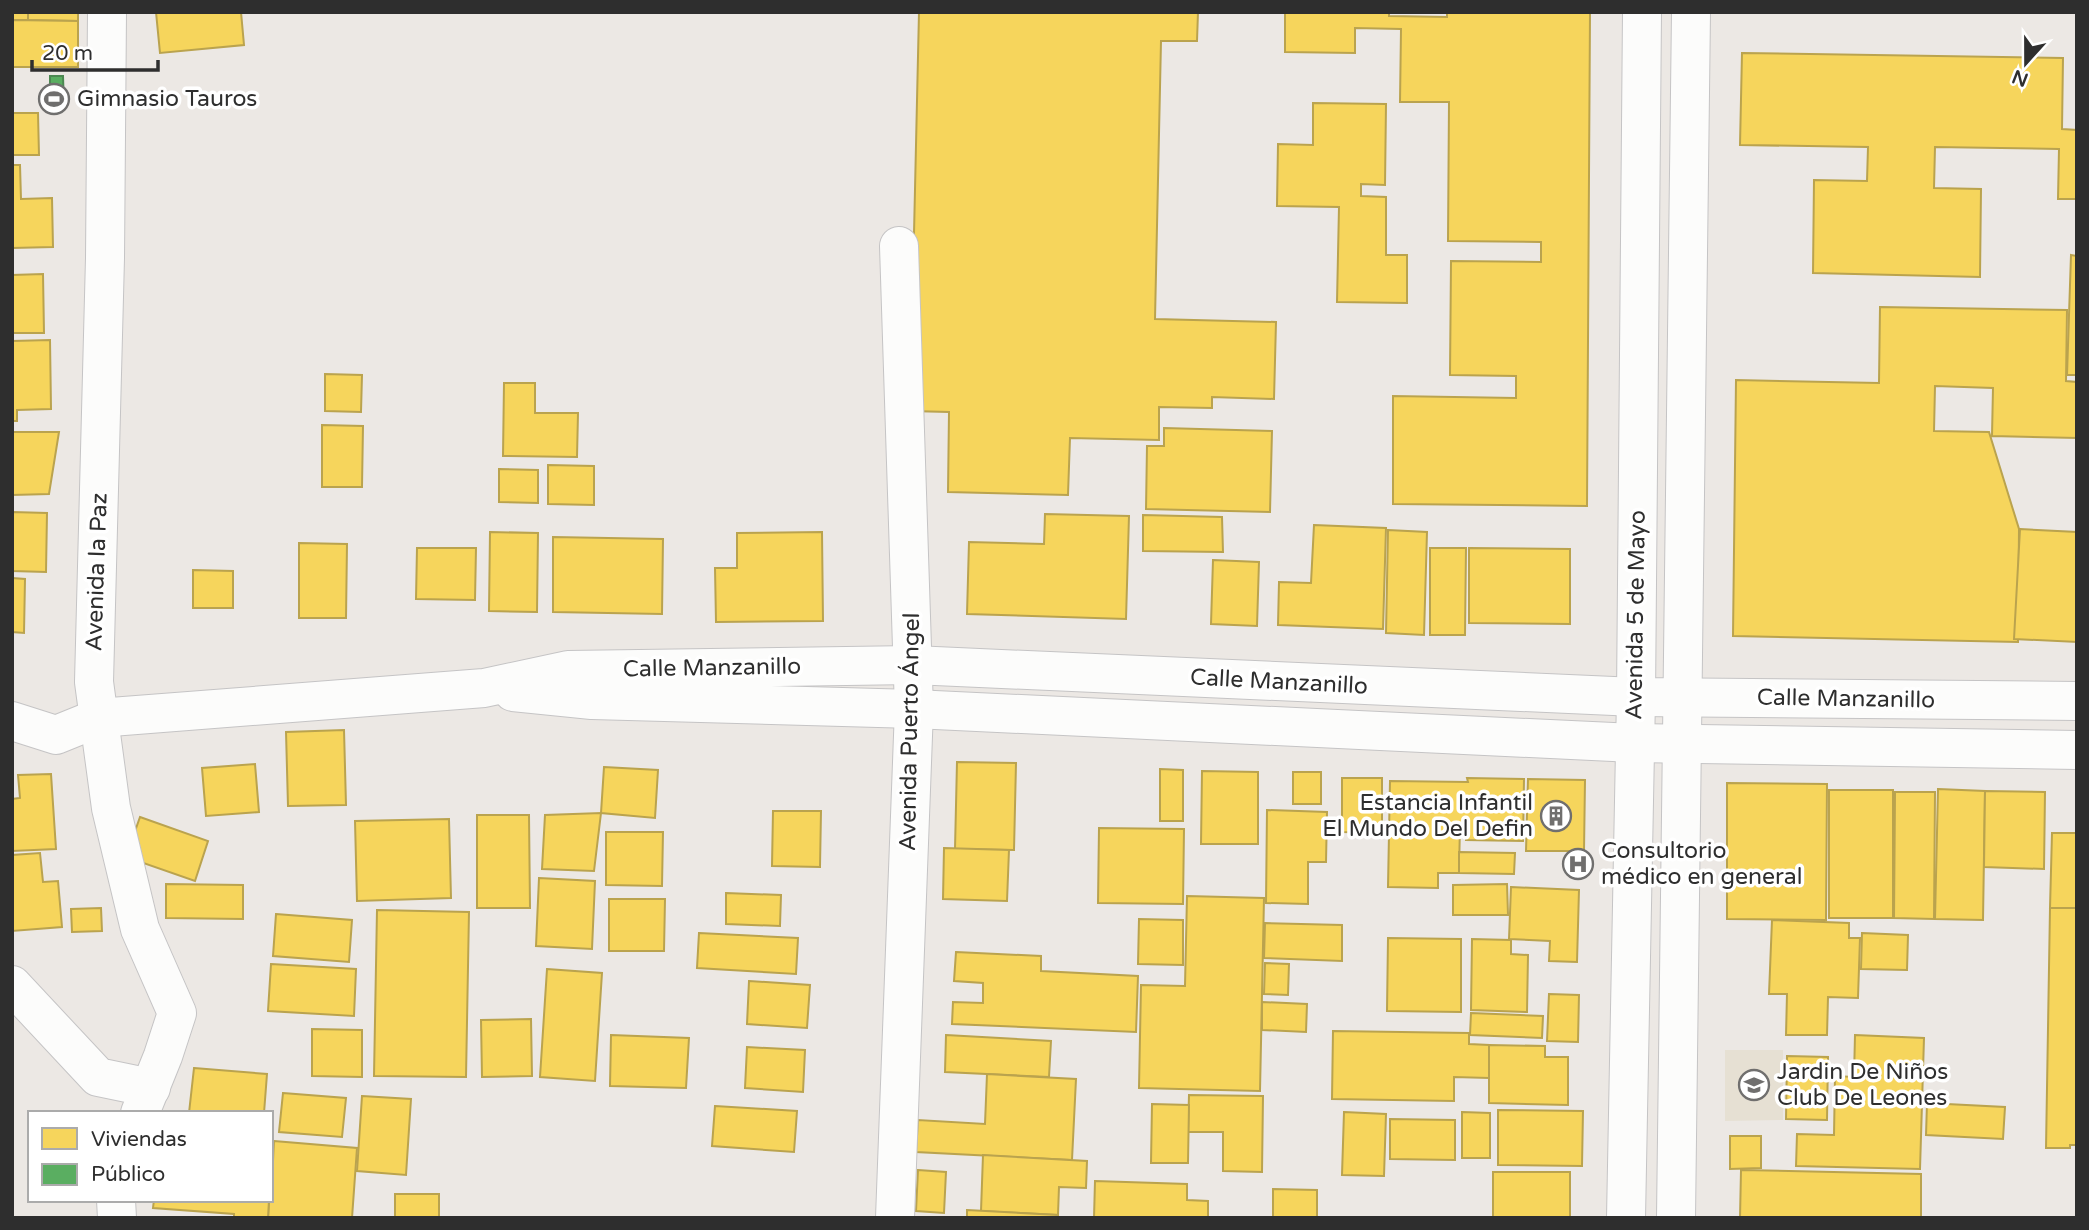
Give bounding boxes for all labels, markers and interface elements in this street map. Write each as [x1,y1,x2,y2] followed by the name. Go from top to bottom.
[32,28,158,72] scale bar
[1991,28,2061,98] north arrow
[42,41,93,66] text: 20 m
[2009,65,2031,91] text: N
[37,82,71,116] sports icon: Gimnasio Tauros
[77,85,257,113] place label: Gimnasio Tauros
[80,492,114,652] street label: Avenida la Paz
[1620,510,1652,720] street label: Avenida 5 de Mayo
[894,613,926,851] street label: Avenida Puerto Ángel
[623,652,801,684] street label: Calle Manzanillo
[1189,663,1369,701] street label: Calle Manzanillo
[1757,683,1935,715] street label: Calle Manzanillo
[1322,789,1533,843] place label: Estancia Infantil El Mundo Del Defin
[1539,799,1573,833] building icon: Estancia Infantil El Mundo Del Defin
[1601,837,1803,891] place label: Consultorio médico en general
[1561,847,1595,881] hospital icon: Consultorio médico en general
[1777,1058,1948,1112] place label: Jardin De Niños Club De Leones
[1737,1068,1771,1102] school or university icon: Jardin De Niños Club De Leones
[28,1111,273,1202] legend
[91,1127,187,1152] text: Viviendas
[91,1162,165,1187] text: Público

